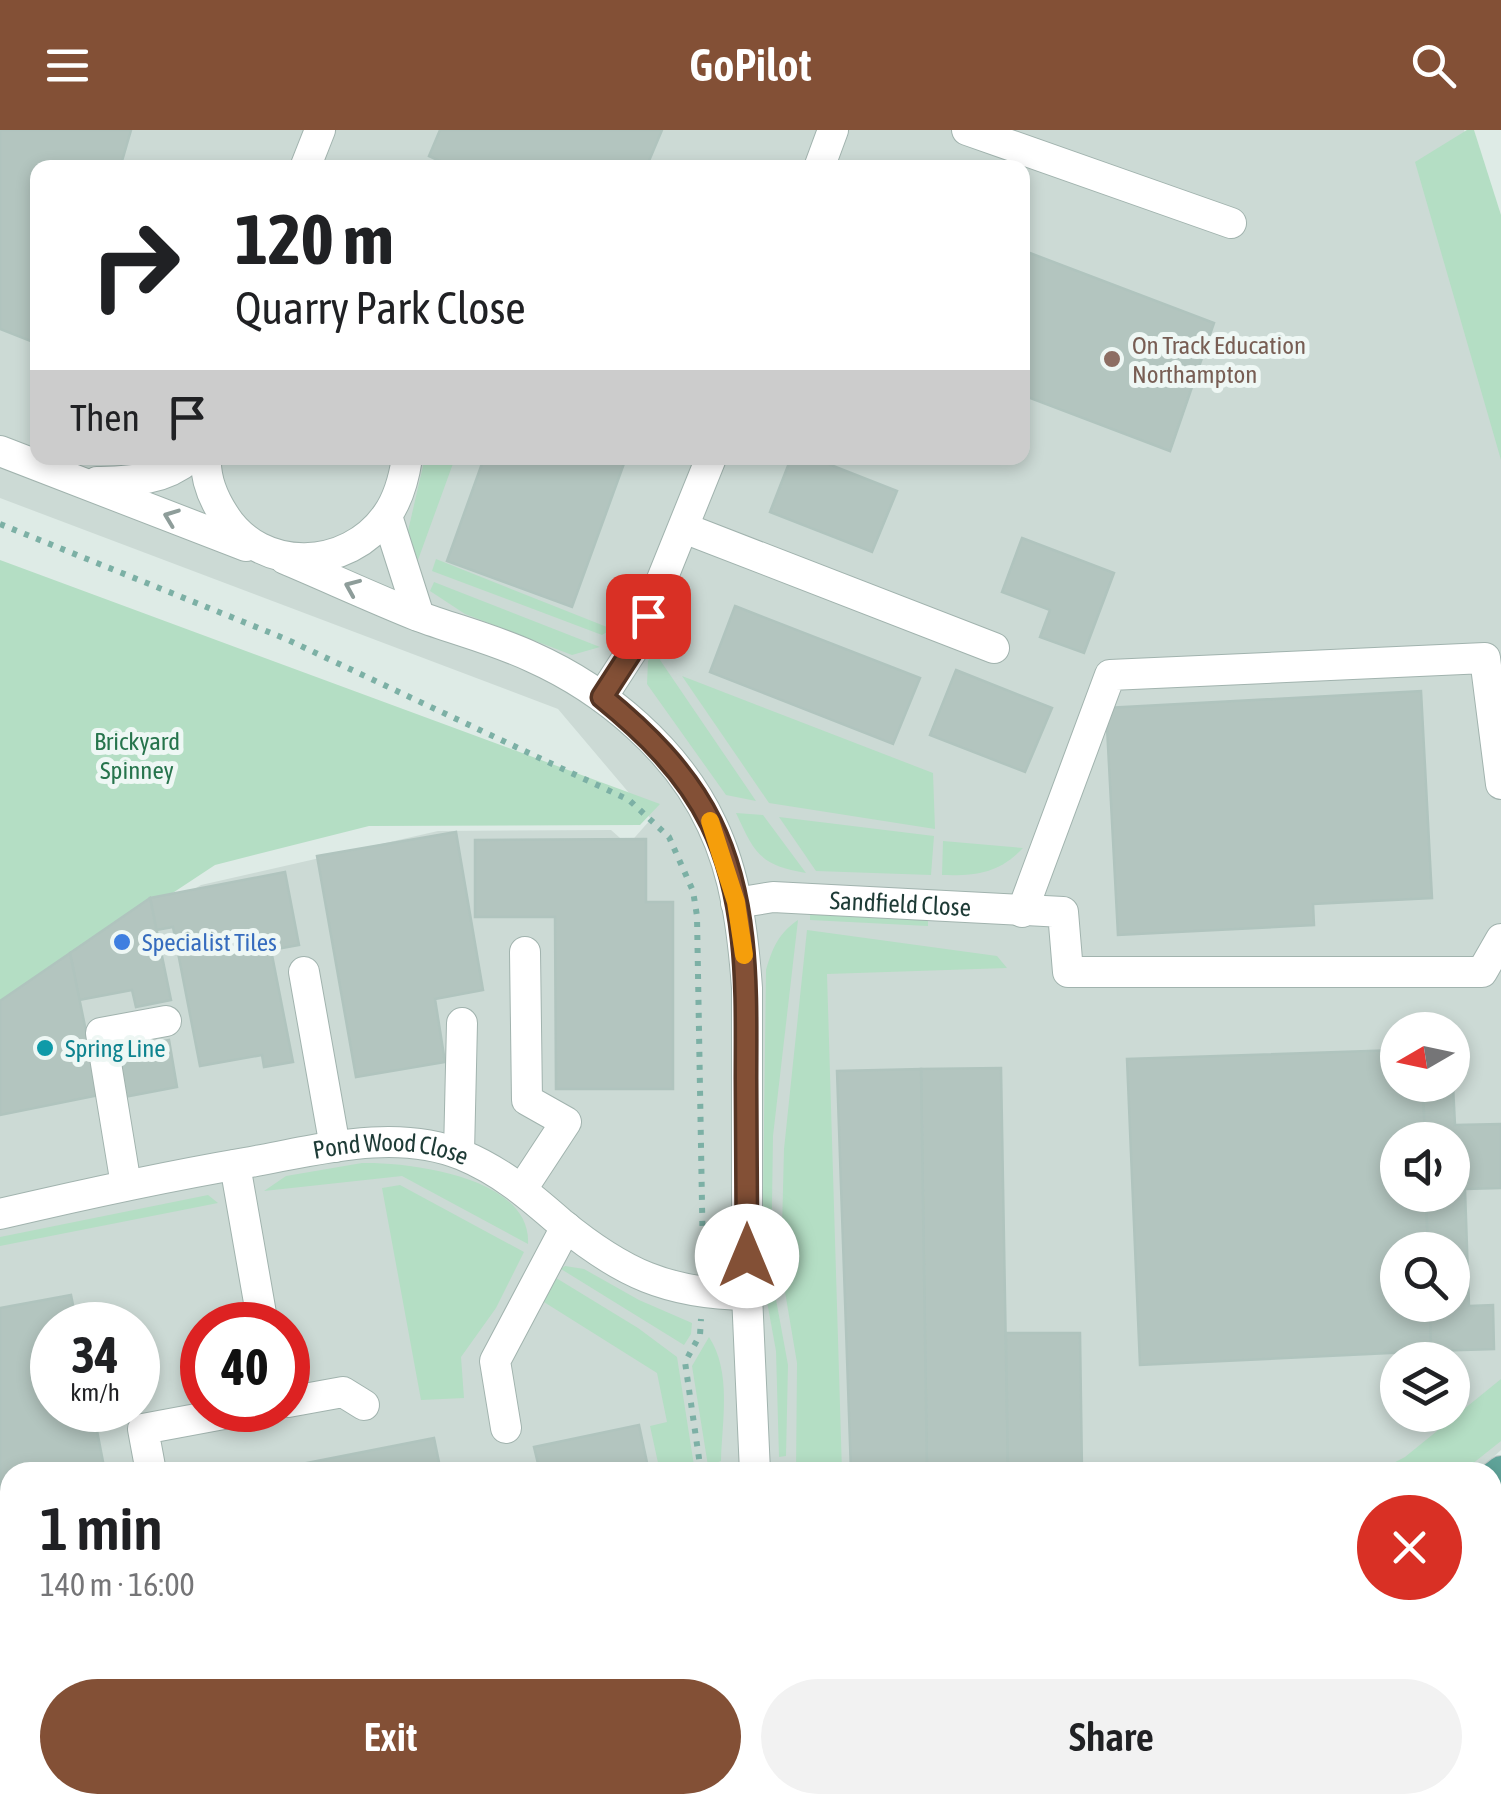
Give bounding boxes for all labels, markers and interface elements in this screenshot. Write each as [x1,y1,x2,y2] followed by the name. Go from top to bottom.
[40,38,95,93] icon: menu
[1406,38,1461,93] icon: search
[689,39,812,91] text: GoPilot
[235,199,394,279] text: 120 m
[70,200,200,330] icon: right
[235,282,526,334] text: Quarry Park Close
[1132,331,1306,388] place label: On Track Education Northampton
[1101,348,1123,370] marker: On Track Education Northampton
[160,390,215,445] icon: arrive
[70,396,140,439] text: Then
[163,508,181,528] one-way arrow
[606,574,691,659] pin
[345,579,363,599] one-way arrow
[621,589,676,644] icon: arrive
[94,727,180,784] park label: Brickyard Spinney
[829,886,972,921] street label: Sandfield Close
[142,928,277,956] place label: Specialist Tiles
[111,931,133,953] marker: Specialist Tiles
[1380,1012,1470,1102] north arrow
[1380,1012,1470,1432] map controls
[65,1034,166,1062] place label: Spring Line
[34,1037,56,1059] marker: Spring Line
[1380,1122,1470,1212] button: sound
[311,1128,473,1170] street label: Pond Wood Close
[695,1204,799,1308] position arrow
[1380,1232,1470,1322] button: search
[180,1302,310,1432] speed limit sign: 40
[71,1326,118,1384] text: 34
[1380,1342,1470,1432] button: layers
[70,1378,120,1406] text: km/h
[40,1494,163,1563] text: 1 min
[1357,1495,1462,1600] button: close
[40,1566,195,1603] text: 140 m · 16:00
[40,1679,741,1794] button: Exit
[761,1679,1462,1794] button: Share

